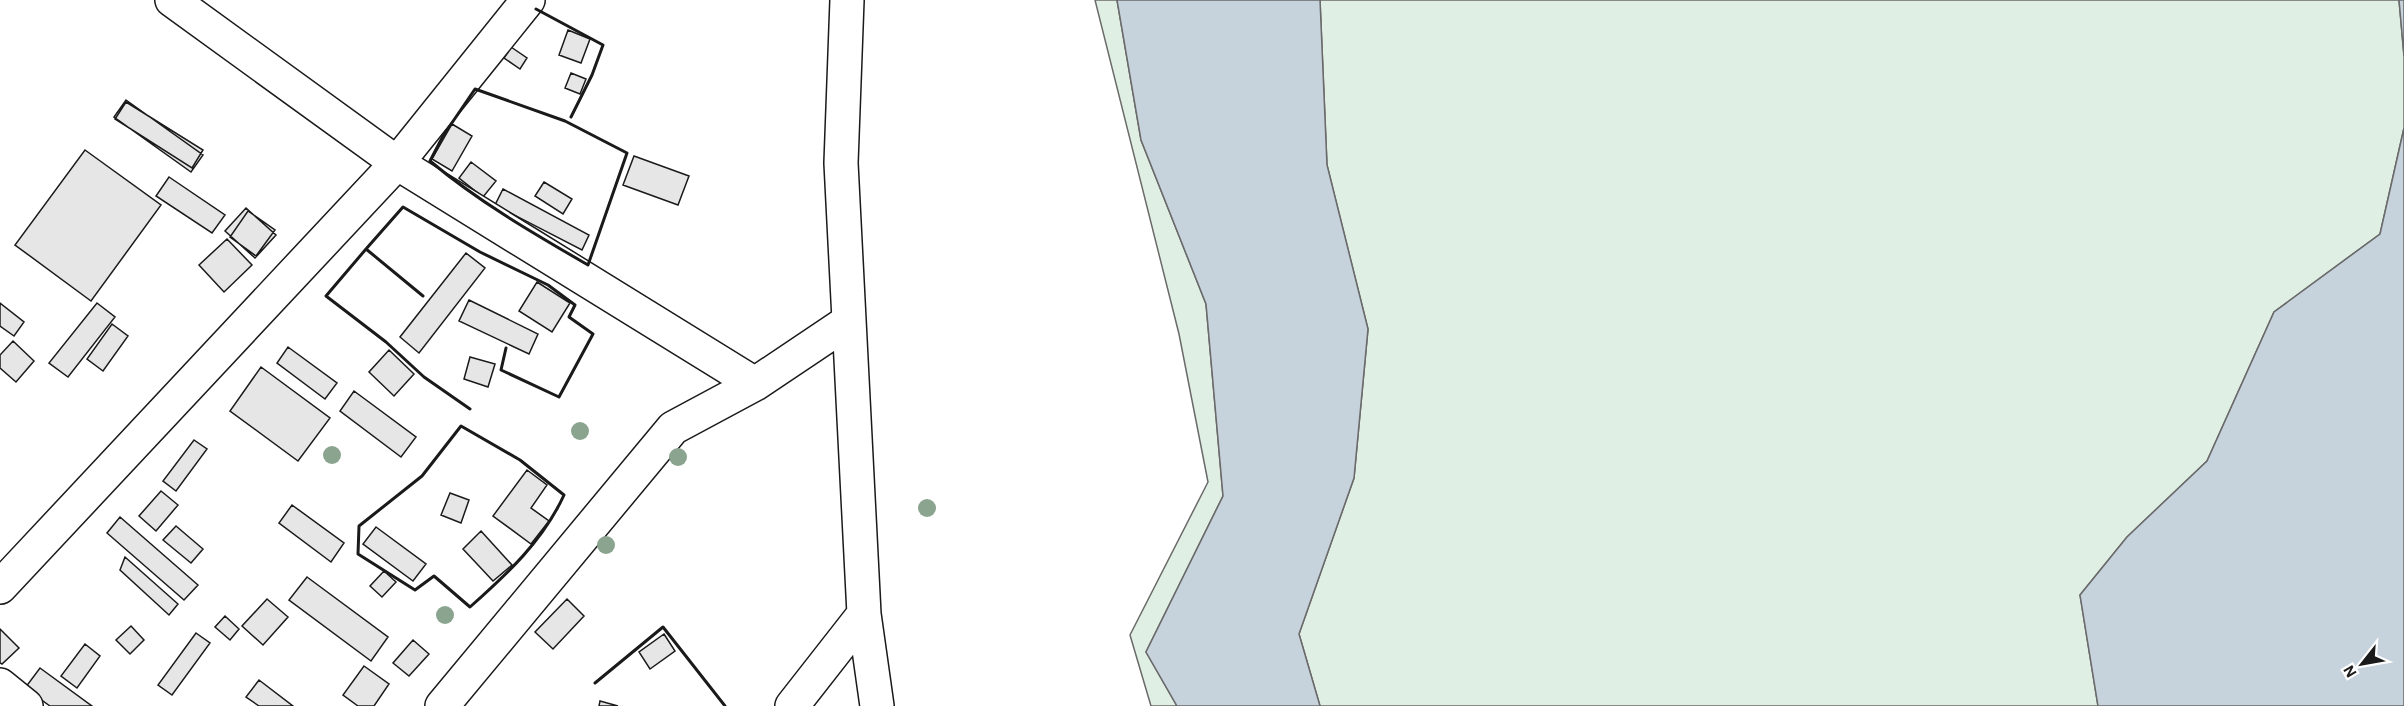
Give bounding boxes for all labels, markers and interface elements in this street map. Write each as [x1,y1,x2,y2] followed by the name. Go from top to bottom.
[2332,634,2392,694] north arrow
[2340,662,2360,680] text: N

